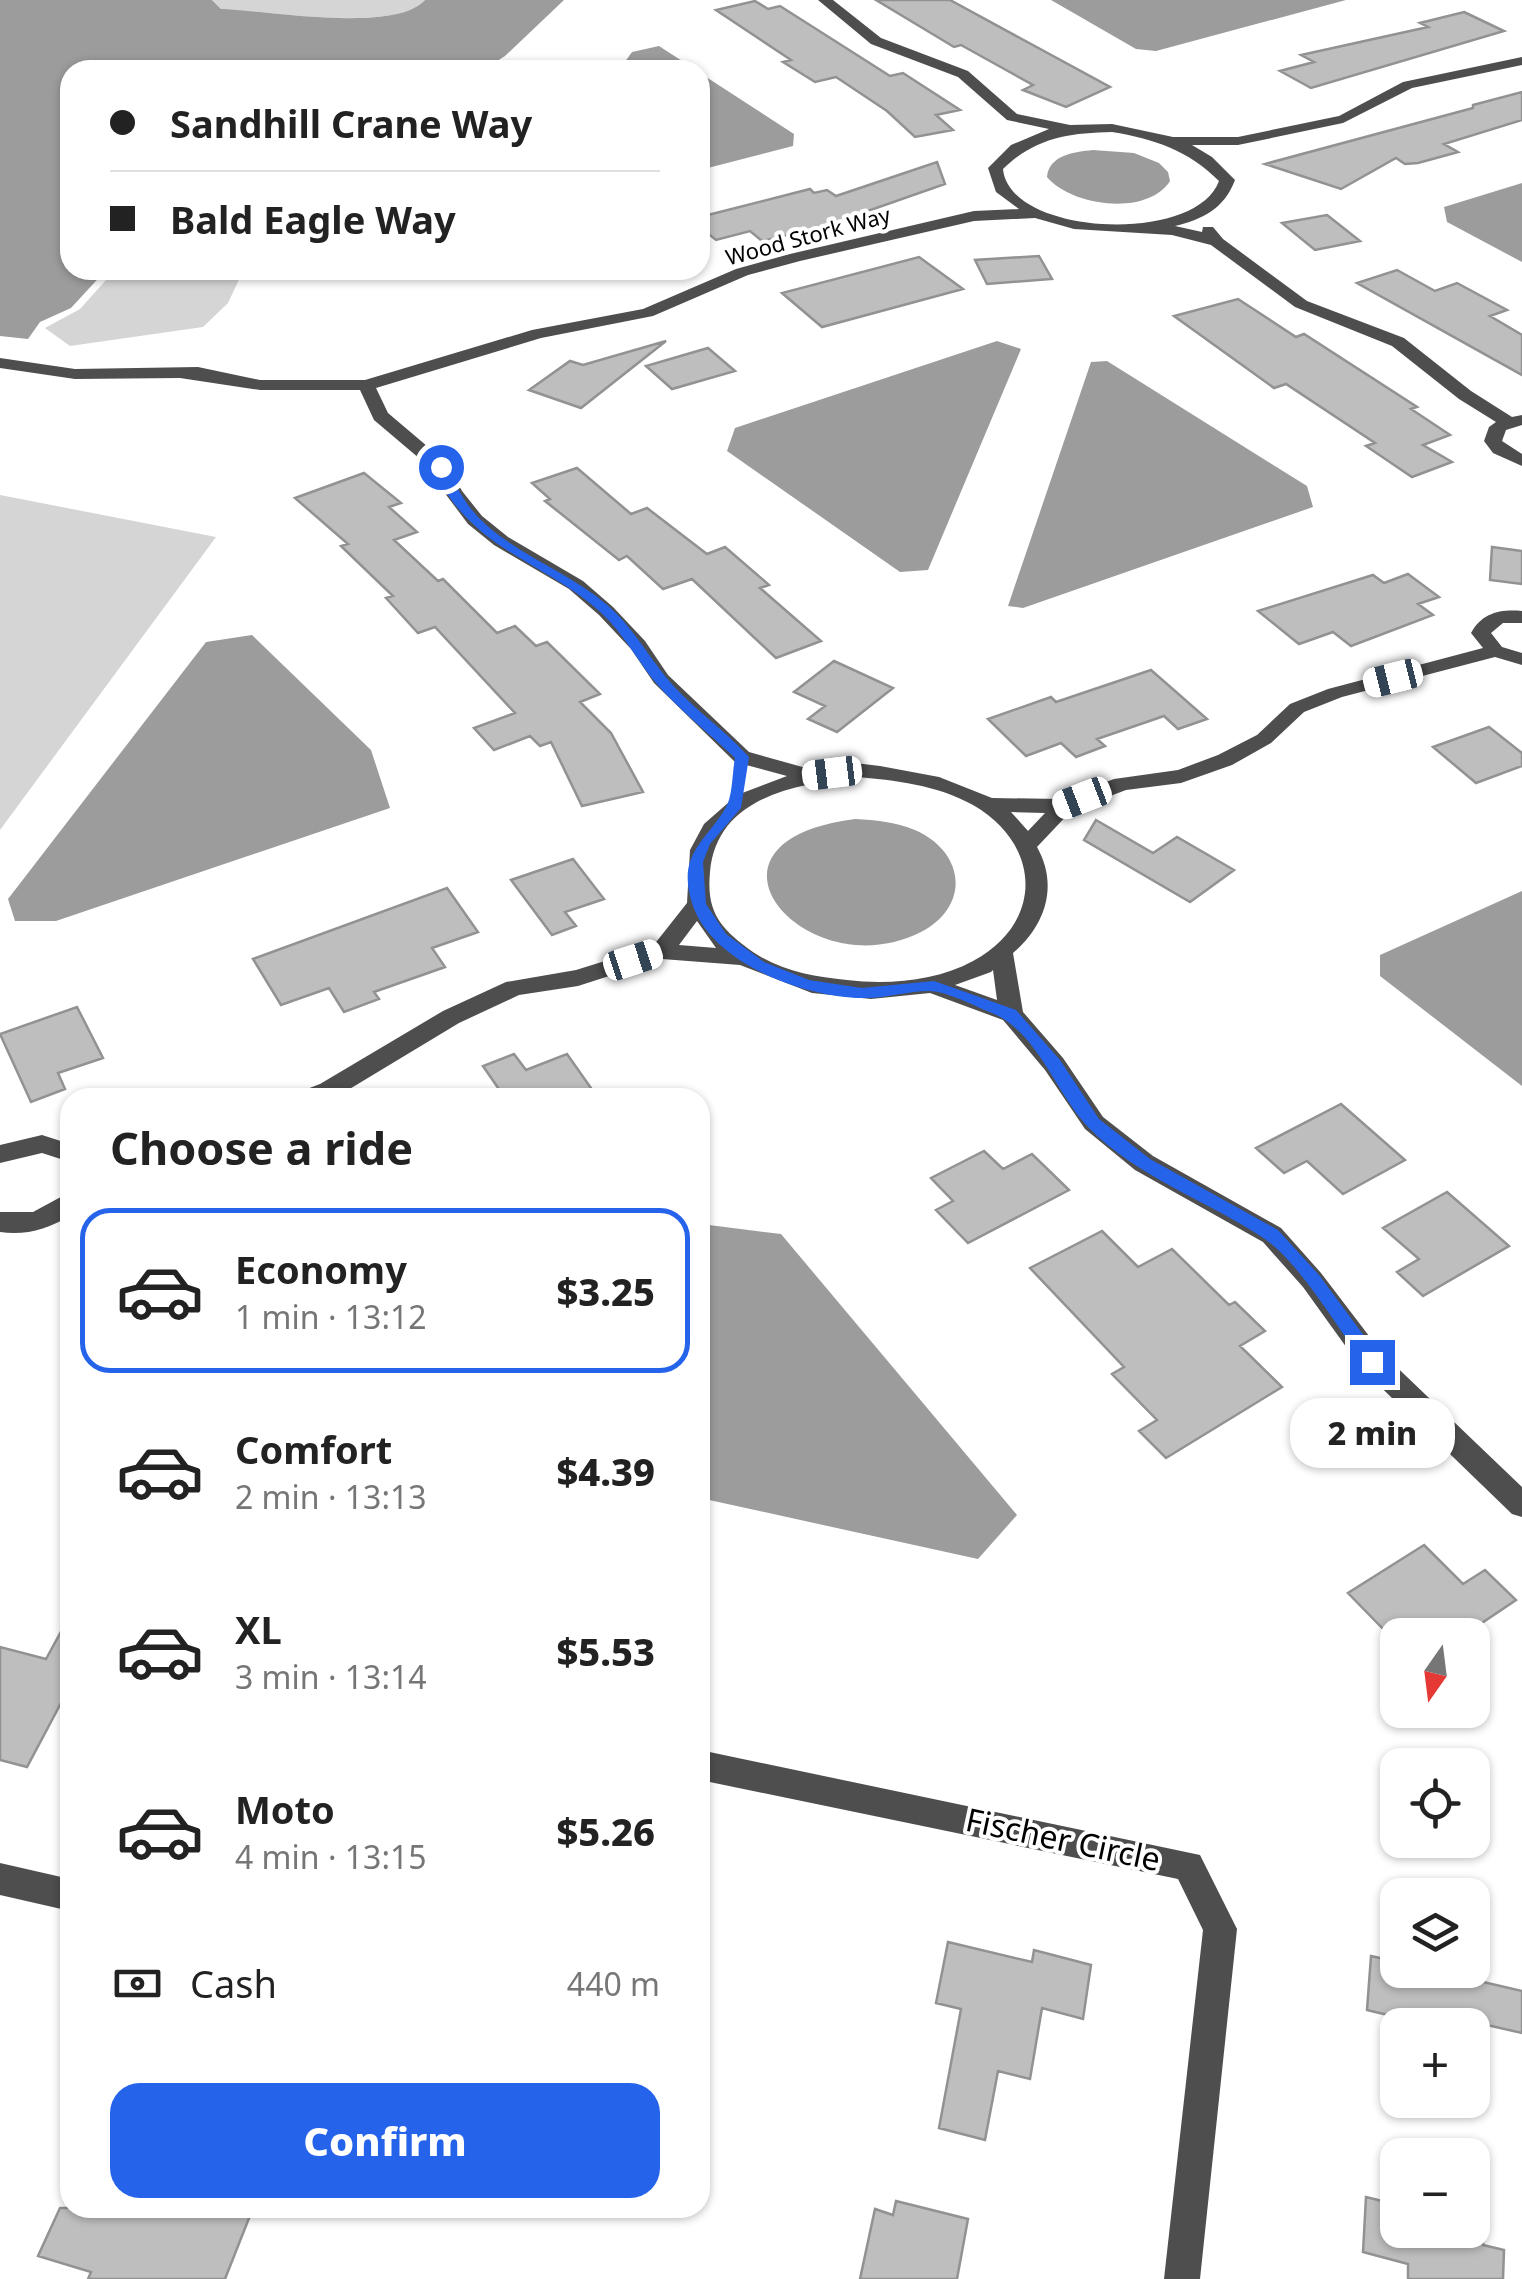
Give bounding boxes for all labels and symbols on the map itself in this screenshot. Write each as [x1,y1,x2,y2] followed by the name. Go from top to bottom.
[722,198,894,271] street label: Wood Stork Way
[419,445,464,490] route start
[1360,656,1426,700] car
[800,754,864,792] car
[1049,773,1115,823] car
[600,936,666,984] car
[1350,1340,1395,1385] route end
[1290,1397,1454,1467] callout: 2 min
[1380,1618,1490,1728] north arrow
[962,1797,1164,1880] street label: Fischer Circle

